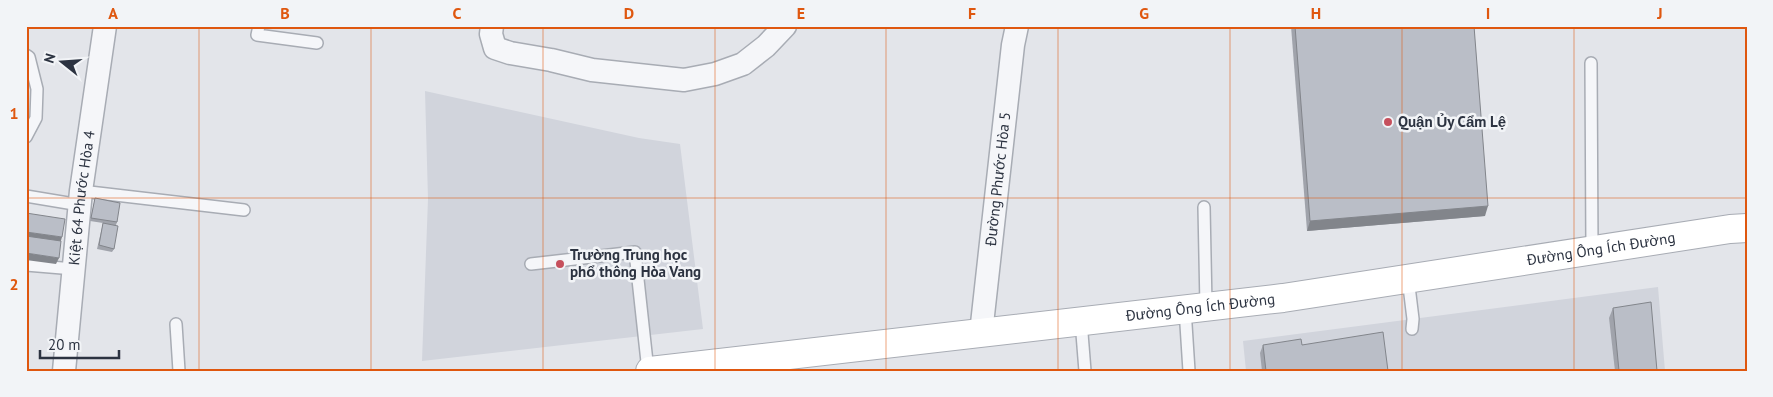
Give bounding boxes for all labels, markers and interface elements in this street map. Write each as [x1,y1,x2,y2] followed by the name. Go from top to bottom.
[108,3,118,23] text: A
[280,3,290,23] text: B
[453,3,462,23] text: C
[624,3,634,23] text: D
[797,3,805,23] text: E
[968,3,976,23] text: F
[1139,3,1149,23] text: G
[1311,3,1321,23] text: H
[1486,3,1490,23] text: I
[1656,3,1663,23] text: J
[38,38,88,88] north arrow
[40,51,60,65] text: N
[9,103,19,123] text: 1
[981,111,1015,248] street label: Đường Phước Hòa 5
[1398,112,1506,131] place label: Quận Ủy Cẩm Lệ
[1382,116,1394,128] marker: Quận Ủy Cẩm Lệ
[64,129,99,266] street label: Kiệt 64 Phước Hòa 4
[1524,228,1677,269] street label: Đường Ông Ích Đường
[570,245,701,281] place label: Trường Trung học phổ thông Hòa Vang
[554,258,566,270] marker: Trường Trung học phổ thông Hòa Vang
[9,274,19,294] text: 2
[1124,289,1276,325] street label: Đường Ông Ích Đường
[40,327,119,359] scale bar
[48,335,81,354] text: 20 m

